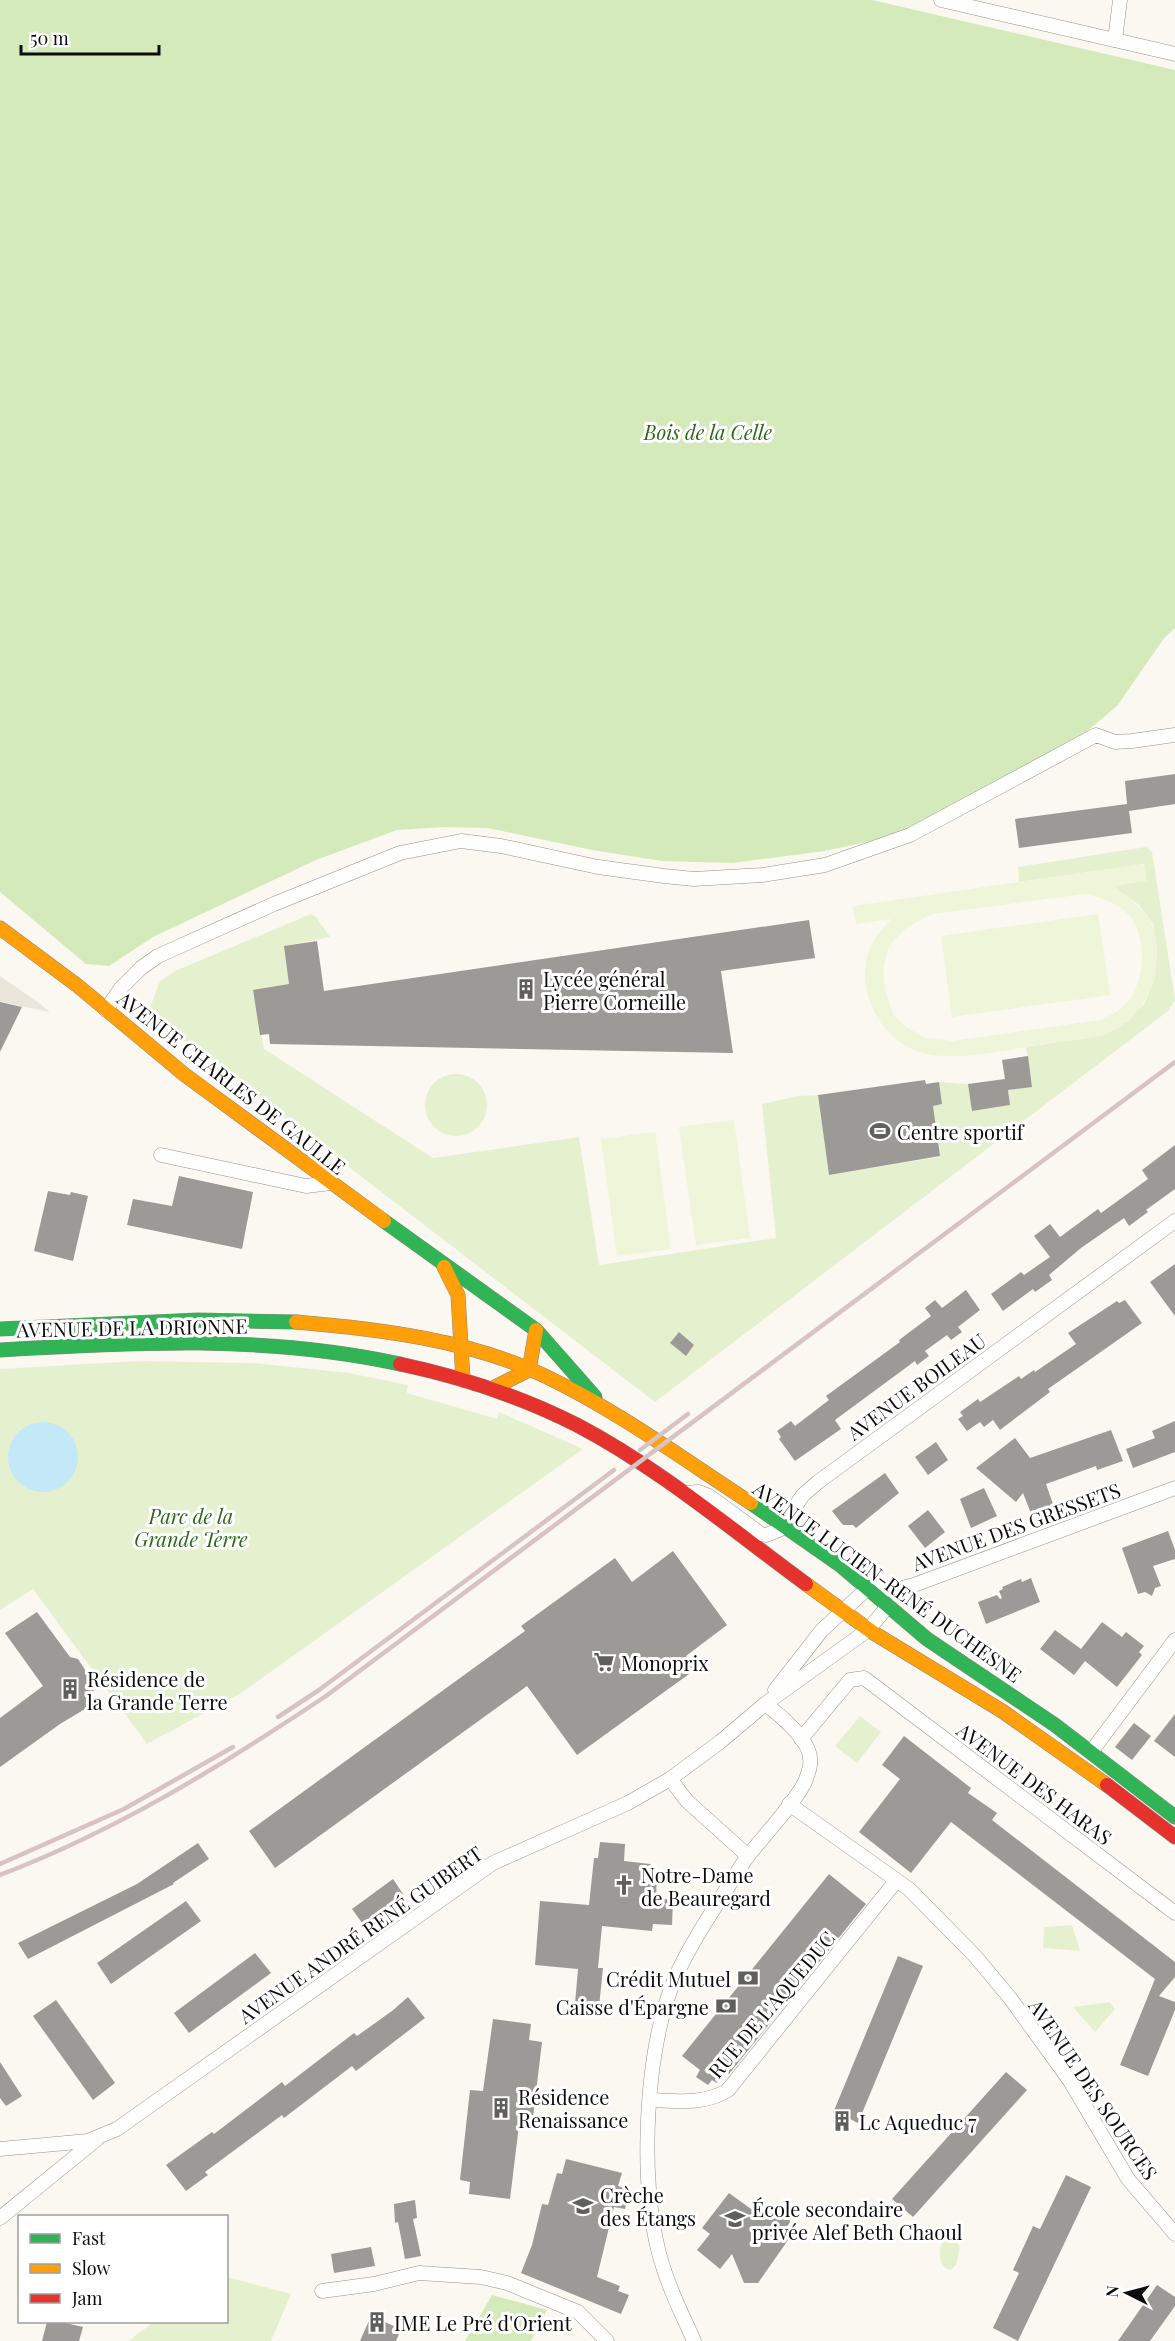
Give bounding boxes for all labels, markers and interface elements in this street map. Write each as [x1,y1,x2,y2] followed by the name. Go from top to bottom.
[21,18,159,56] scale bar
[30,26,69,50] text: 50 m
[643,418,773,445] park label: Bois de la Celle
[543,965,686,1015] place label: Lycée général Pierre Corneille
[514,977,538,1001] building icon: Lycée général Pierre Corneille
[112,984,352,1180] street label: AVENUE CHARLES DE GAULLE
[897,1118,1025,1145] place label: Centre sportif
[868,1119,892,1143] sports icon: Centre sportif
[15,1311,248,1343] street label: AVENUE DE LA DRIONNE
[840,1326,991,1446] street label: AVENUE BOILEAU
[748,1474,1028,1688] street label: AVENUE LUCIEN-RENÉ DUCHESNE
[907,1476,1124,1577] street label: AVENUE DES GRESSETS
[134,1502,248,1552] park label: Parc de la Grande Terre
[621,1649,709,1676] place label: Monoprix
[592,1650,616,1674] supermarket icon: Monoprix
[87,1665,228,1715] place label: Résidence de la Grande Terre
[58,1677,82,1701] building icon: Résidence de la Grande Terre
[951,1715,1118,1850] street label: AVENUE DES HARAS
[232,1839,487,2029] street label: AVENUE ANDRÉ RENÉ GUIBERT
[641,1861,771,1911] place label: Notre-Dame de Beauregard
[612,1873,636,1897] church icon: Notre-Dame de Beauregard
[701,1925,841,2083] street label: RUE DE L'AQUEDUC
[606,1965,731,1992] place label: Crédit Mutuel
[736,1966,760,1990] bank icon: Crédit Mutuel
[556,1993,709,2020] place label: Caisse d'Épargne
[1023,1993,1165,2185] street label: AVENUE DES SOURCES
[714,1994,738,2018] bank icon: Caisse d'Épargne
[518,2083,628,2133] place label: Résidence Renaissance
[489,2096,513,2120] building icon: Résidence Renaissance
[859,2108,976,2135] place label: Lc Aqueduc 7
[830,2109,854,2133] building icon: Lc Aqueduc 7
[600,2181,696,2231] place label: Crèche des Étangs
[571,2194,595,2218] school or university icon: Crèche des Étangs
[752,2195,963,2245] place label: École secondaire privée Alef Beth Chaoul
[723,2207,747,2231] school or university icon: École secondaire privée Alef Beth Chaoul
[18,2215,228,2323] legend
[72,2226,106,2250] text: Fast
[72,2256,110,2280] text: Slow
[1097,2263,1157,2323] north arrow
[1101,2284,1123,2298] text: N
[71,2286,102,2310] text: Jam
[394,2309,573,2336] place label: IME Le Pré d'Orient
[365,2310,389,2334] building icon: IME Le Pré d'Orient

